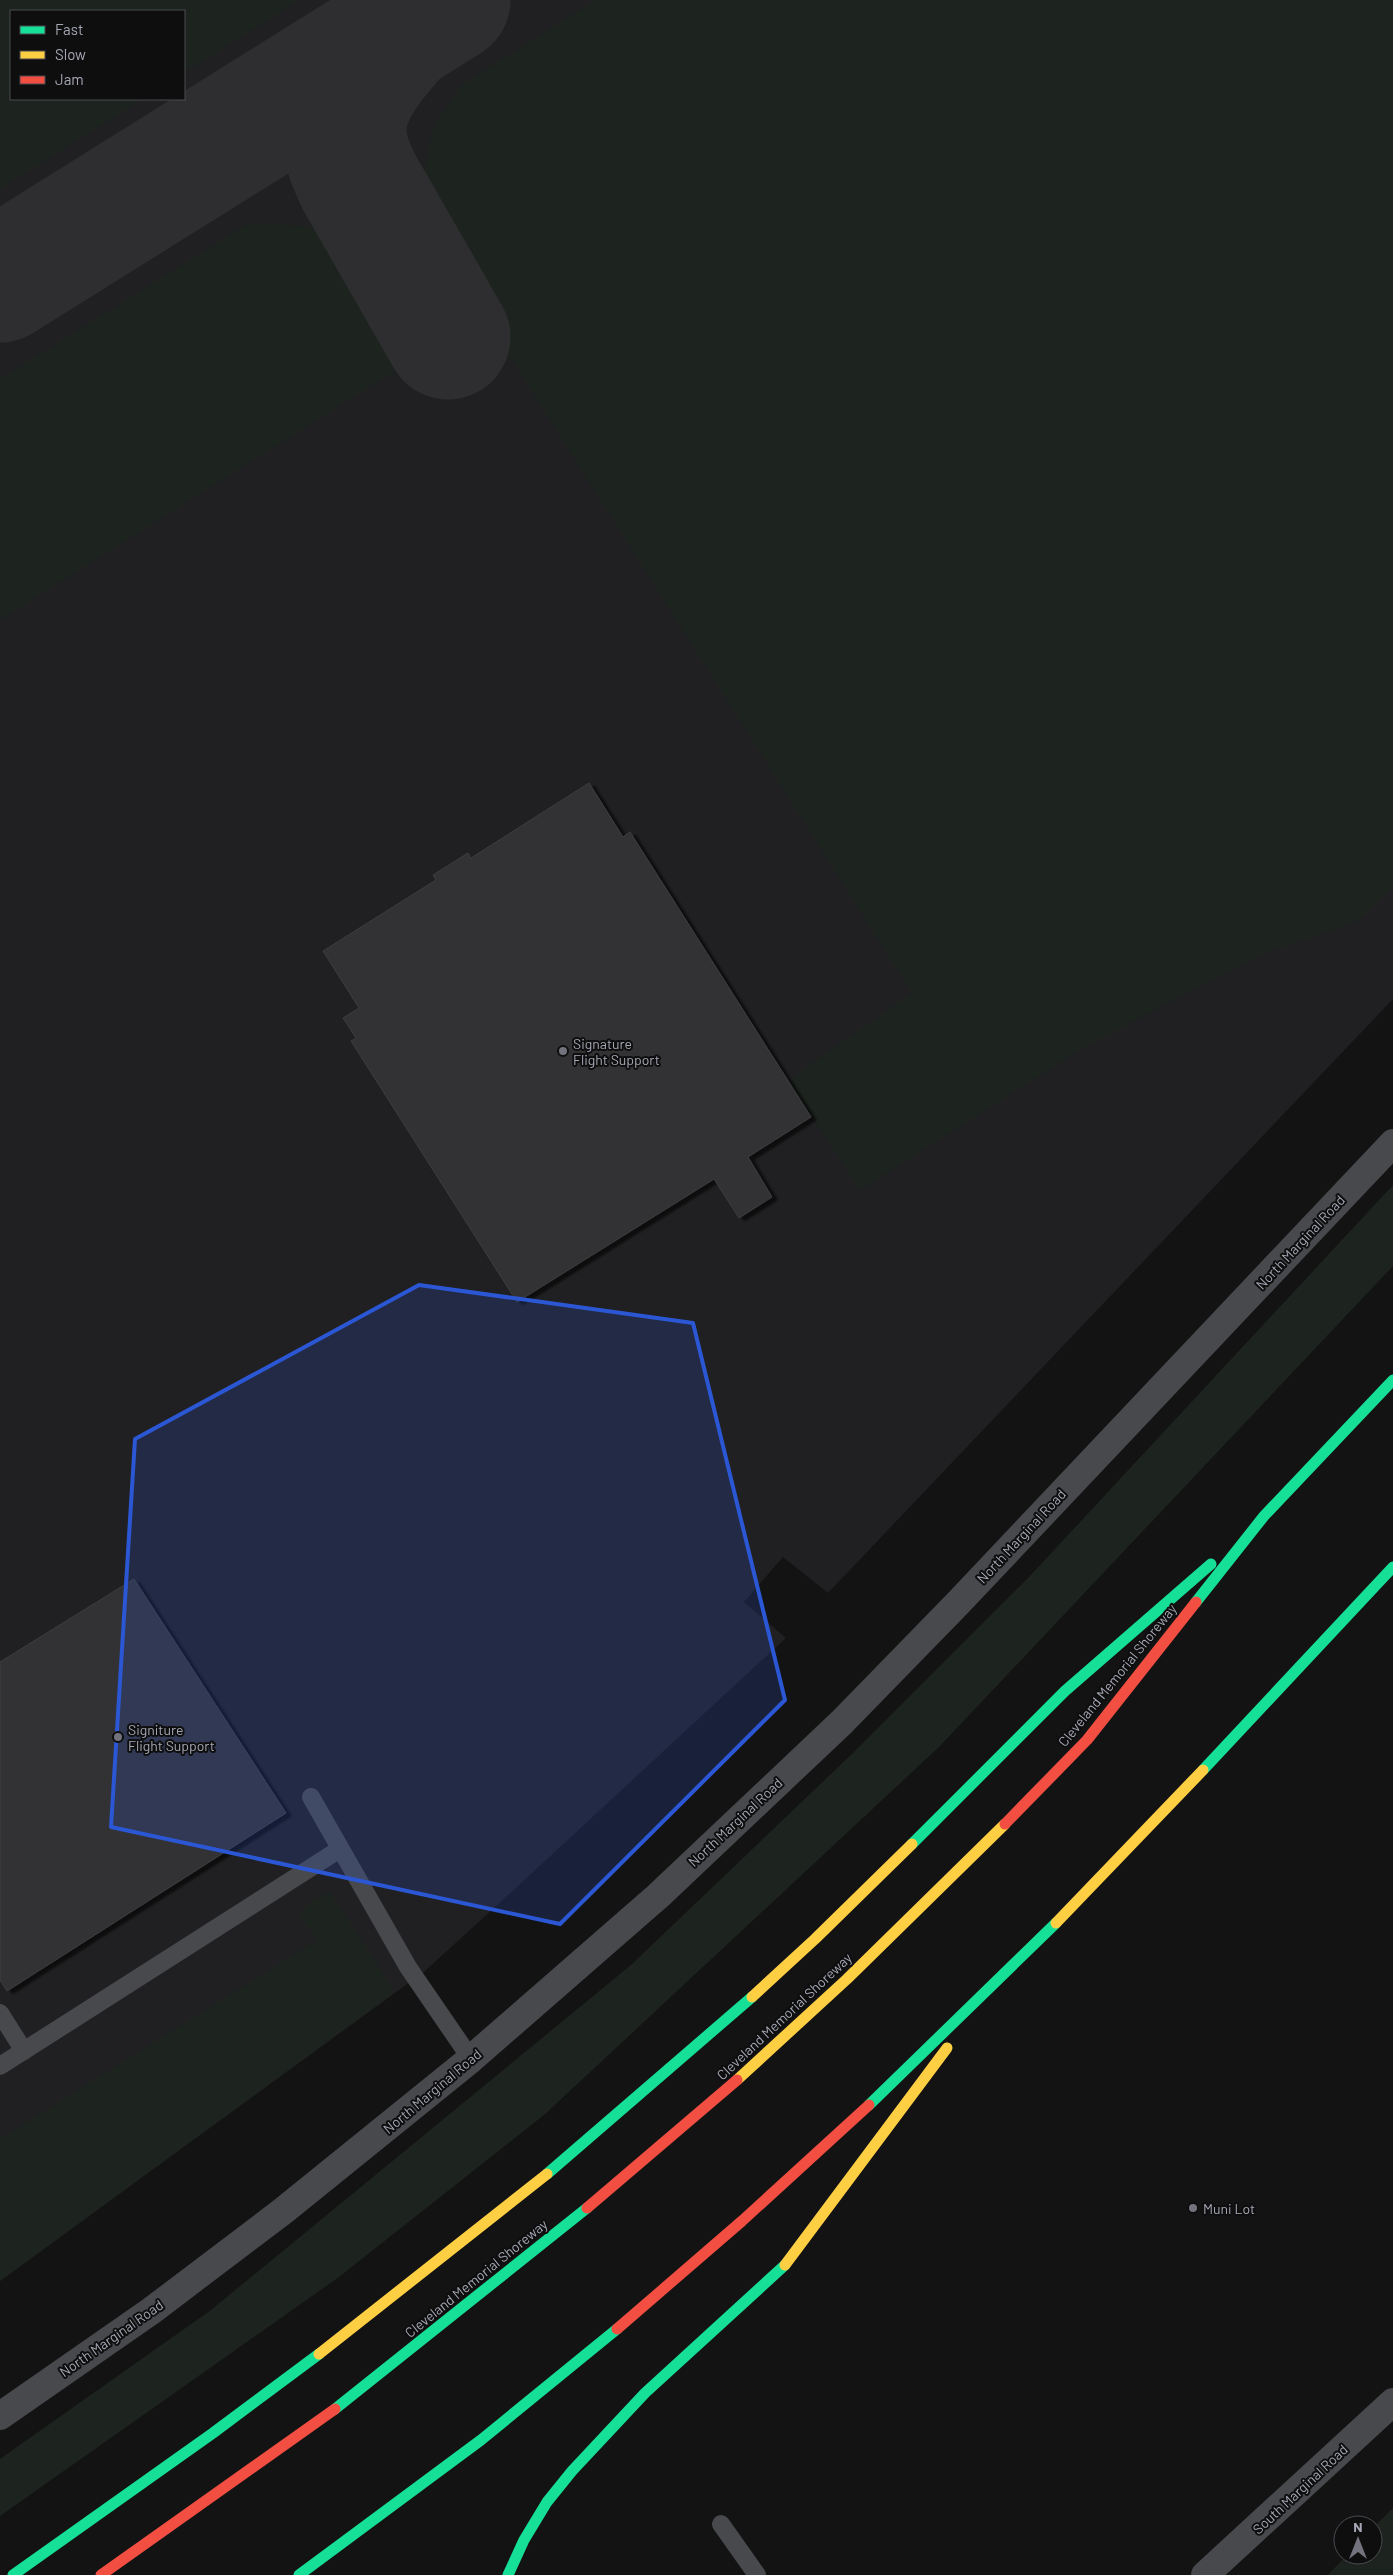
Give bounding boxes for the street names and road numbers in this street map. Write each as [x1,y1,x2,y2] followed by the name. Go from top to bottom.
[1252,1191,1348,1293] street label: North Marginal Road
[973,1485,1069,1587] street label: North Marginal Road
[1054,1600,1180,1750] street label: Cleveland Memorial Shoreway
[684,1774,786,1870] street label: North Marginal Road
[713,1949,855,2083] street label: Cleveland Memorial Shoreway
[380,2045,484,2137] street label: North Marginal Road
[401,2215,551,2341] street label: Cleveland Memorial Shoreway
[56,2296,166,2380] street label: North Marginal Road
[1249,2441,1351,2537] street label: South Marginal Road

